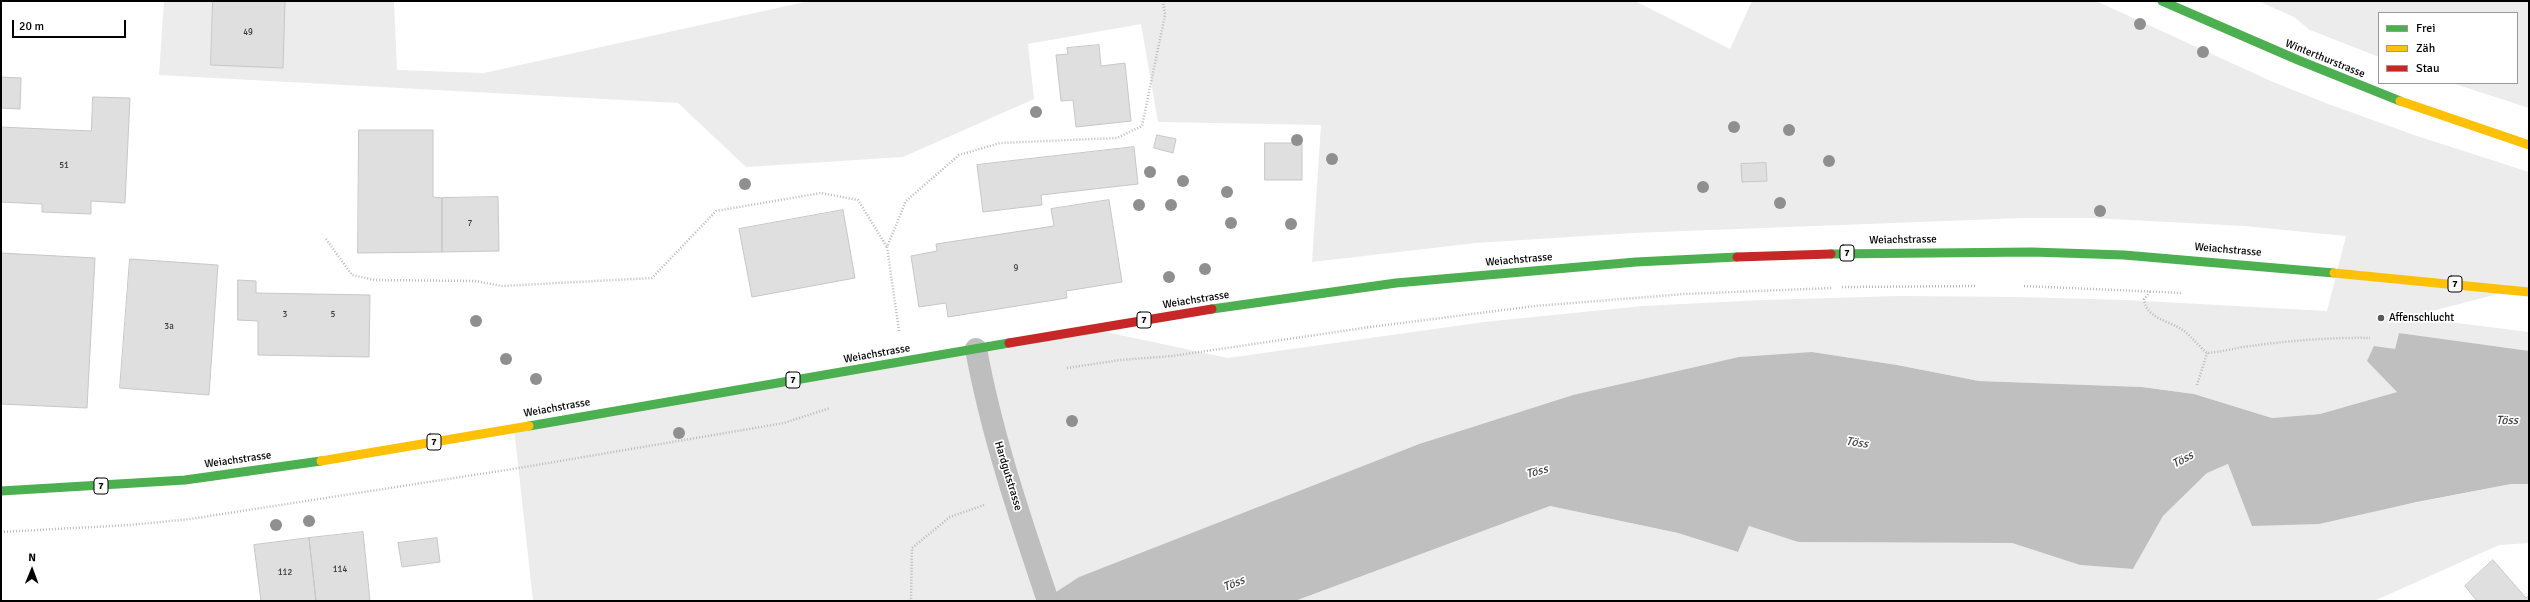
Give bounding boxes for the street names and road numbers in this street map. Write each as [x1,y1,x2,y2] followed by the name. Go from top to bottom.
[2283,37,2367,81] street label: Winterthurstrasse
[1869,233,1937,247] street label: Weiachstrasse
[2194,240,2262,260] street label: Weiachstrasse
[1840,245,1854,261] road number: 7
[1485,250,1553,270] street label: Weiachstrasse
[2448,276,2462,292] road number: 7
[1162,288,1230,312] street label: Weiachstrasse
[1137,312,1151,328] road number: 7
[843,342,911,366] street label: Weiachstrasse
[786,372,800,388] road number: 7
[523,396,591,420] street label: Weiachstrasse
[427,434,441,450] road number: 7
[991,440,1025,512] street label: Hardgutstrasse
[204,449,272,471] street label: Weiachstrasse
[94,478,108,494] road number: 7

